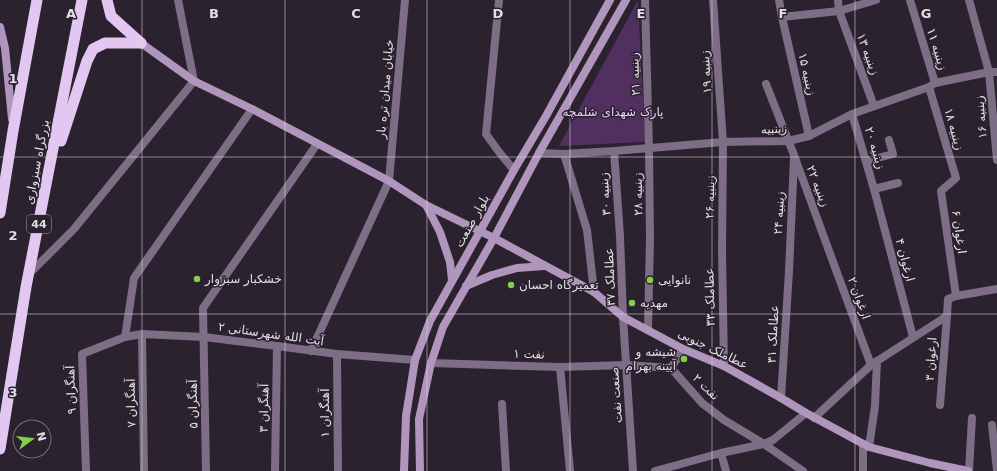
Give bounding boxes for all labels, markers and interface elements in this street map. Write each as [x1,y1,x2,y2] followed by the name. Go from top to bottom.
[66,6,76,21] text: A
[209,6,219,21] text: B
[351,6,361,21] text: C
[493,6,504,21] text: D
[637,6,645,21] text: E
[779,6,787,21] text: F
[921,6,931,21] text: G
[923,26,950,72] street label: زینبیه ۱۱
[853,31,882,77] street label: زینبیه ۱۳
[374,39,397,140] street label: خیابان میدان تره بار
[697,50,715,94] street label: زینبیه ۱۹
[794,51,819,97] street label: زینبیه ۱۵
[627,52,644,96] street label: زینبیه ۲۱
[8,71,18,86] text: 1
[972,95,991,139] street label: زینبیه ۱۶
[563,105,663,120] park label: پارک شهدای شلمچه
[940,106,967,152] street label: زینبیه ۱۸
[22,118,53,206] street label: بزرگراه سبزواری
[760,121,788,138] street label: زینبیه
[861,125,888,171] street label: زینبیه ۲۰
[803,163,832,209] street label: زینبیه ۲۲
[596,172,614,216] street label: زینبیه ۳۰
[631,172,646,216] street label: زینبیه ۲۸
[703,175,718,219] street label: زینبیه ۲۶
[771,191,788,235] street label: زینبیه ۲۴
[452,192,493,250] street label: بلوار صنعت
[948,209,969,255] street label: ارغوان ۶
[27,215,51,233] road number: 44
[8,228,18,243] text: 2
[892,237,917,283] street label: ارغوان ۴
[602,248,618,306] street label: عطاملک ۳۷
[702,268,718,326] street label: عطاملک ۳۳
[204,272,282,287] place label: خشکبار سبزوار
[658,273,691,288] place label: نانوایی
[192,274,202,284] marker: خشکبار سبزوار
[645,275,655,285] marker: نانوایی
[844,275,873,321] street label: ارغوان ۲
[519,278,599,293] place label: تعمیرگاه احسان
[506,280,516,290] marker: تعمیرگاه احسان
[640,296,668,310] place label: مهدیه
[627,298,637,308] marker: مهدیه
[764,304,782,364] street label: عطاملک ۳۱
[217,319,326,349] street label: آیت الله شهرستانی ۲
[675,326,750,373] street label: عطاملک جنوبی
[922,337,941,382] street label: ارغوان ۳
[626,345,677,374] place label: شیشه و آیینه بهرام
[513,346,545,362] street label: نفت ۱
[679,354,689,364] marker: شیشه و آیینه بهرام
[62,365,80,415] street label: آهنگران ۹
[607,366,625,424] street label: صنعت نفت
[690,371,722,403] street label: نفت ۲
[123,378,139,428] street label: آهنگران ۷
[185,379,201,429] street label: آهنگران ۵
[256,383,272,433] street label: آهنگران ۳
[8,385,18,400] text: 3
[317,388,333,437] street label: آهنگران ۱
[12,419,52,459] north arrow
[34,430,49,443] text: N

